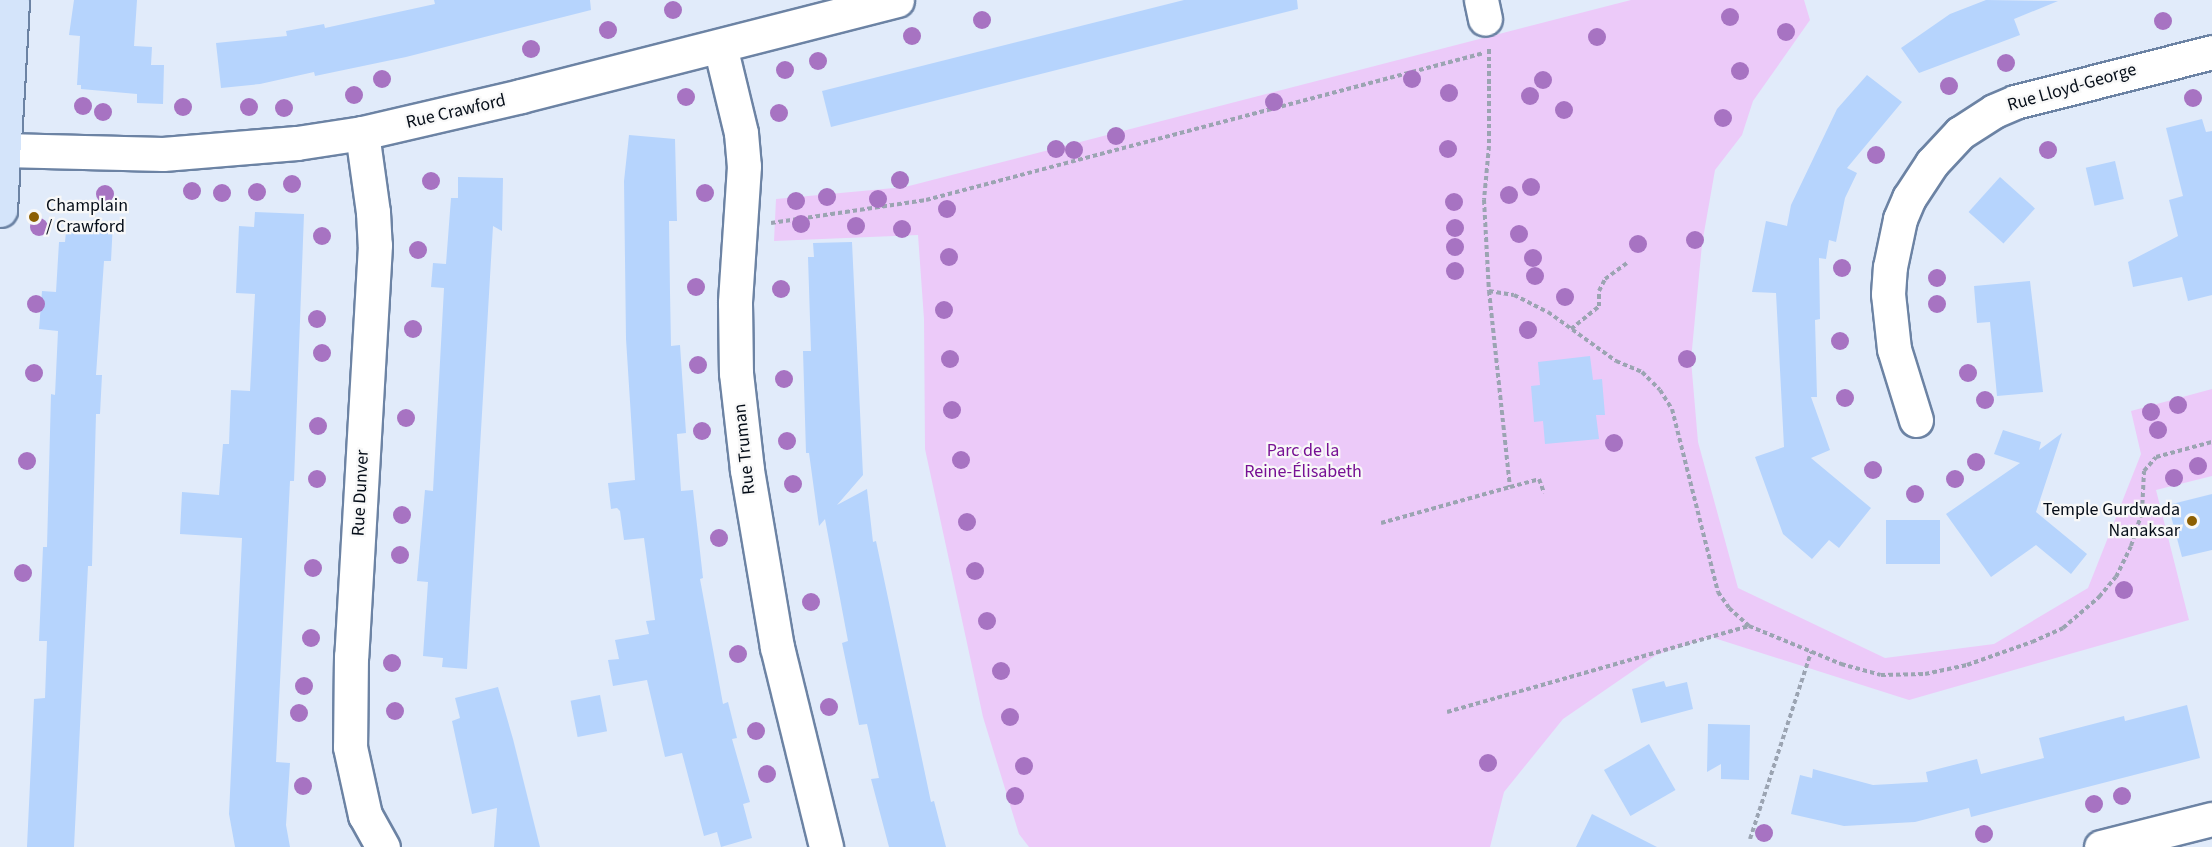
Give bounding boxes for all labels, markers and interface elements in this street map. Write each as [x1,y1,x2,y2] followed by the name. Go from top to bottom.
[2005,59,2139,117] street label: Rue Lloyd-George
[404,90,508,134] street label: Rue Crawford
[46,196,128,238] place label: Champlain / Crawford
[27,210,41,224] marker: Champlain / Crawford
[729,402,761,496] street label: Rue Truman
[1244,441,1362,484] park label: Parc de la Reine-Élisabeth
[348,449,374,537] street label: Rue Dunver
[2043,500,2180,542] place label: Temple Gurdwada Nanaksar
[2185,514,2199,528] marker: Temple Gurdwada Nanaksar

